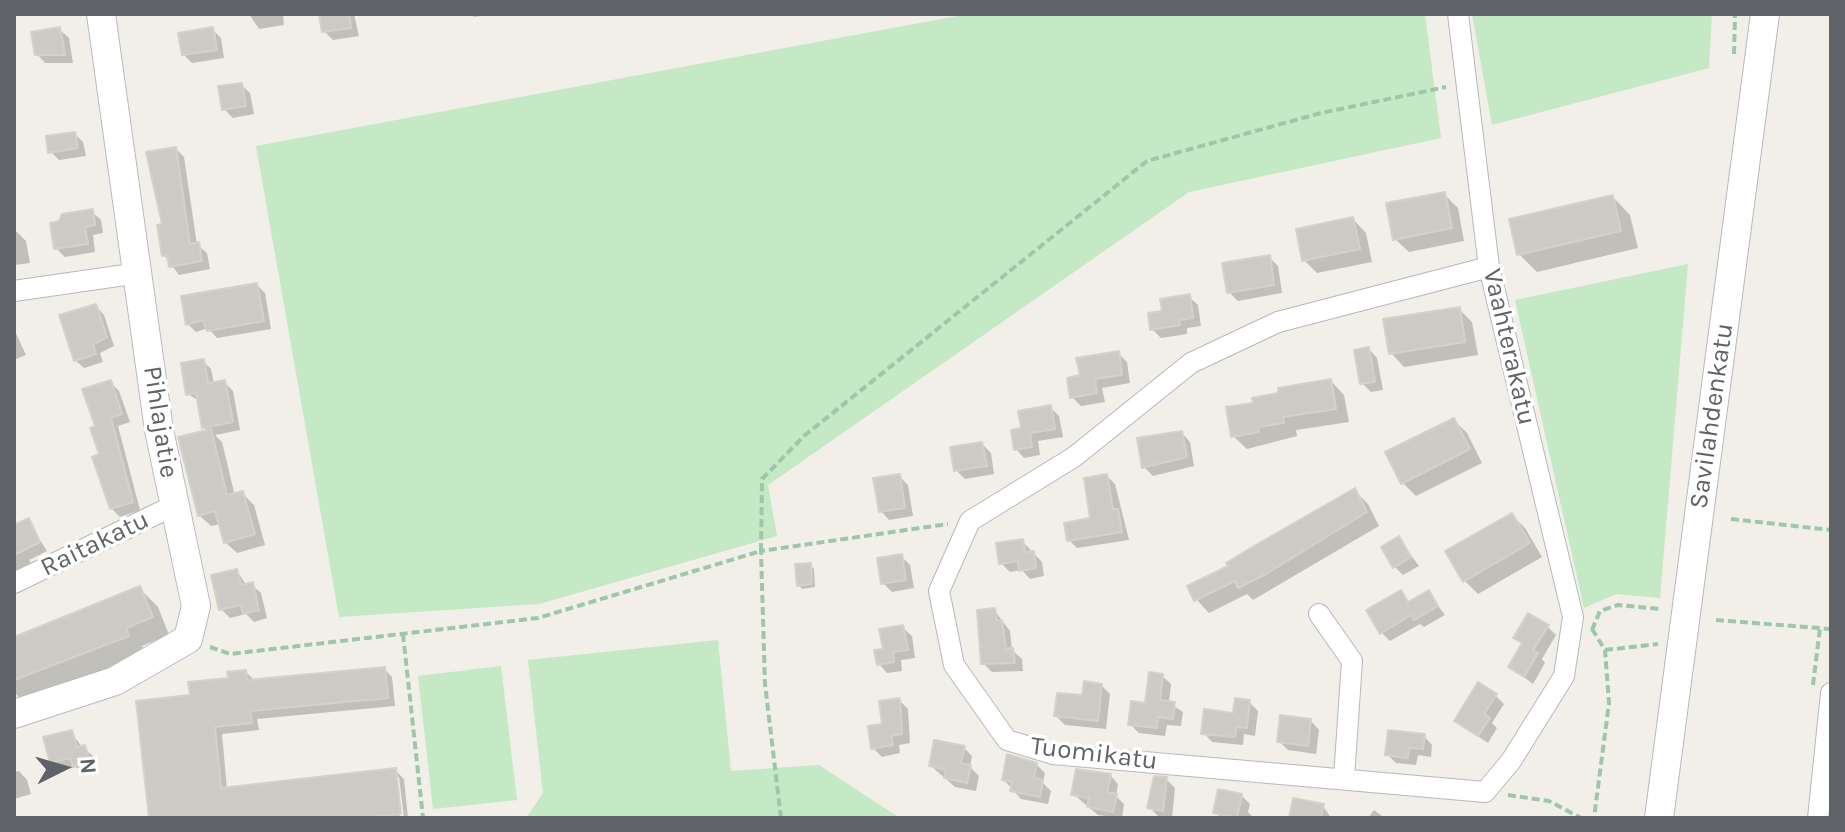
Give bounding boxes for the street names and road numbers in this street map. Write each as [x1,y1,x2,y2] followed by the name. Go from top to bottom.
[1476,266,1542,428] street label: Vaahterakatu
[1684,321,1740,511] street label: Savilahdenkatu
[136,364,184,480] street label: Pihlajatie
[36,504,154,584] street label: Raitakatu
[1029,731,1159,777] street label: Tuomikatu

